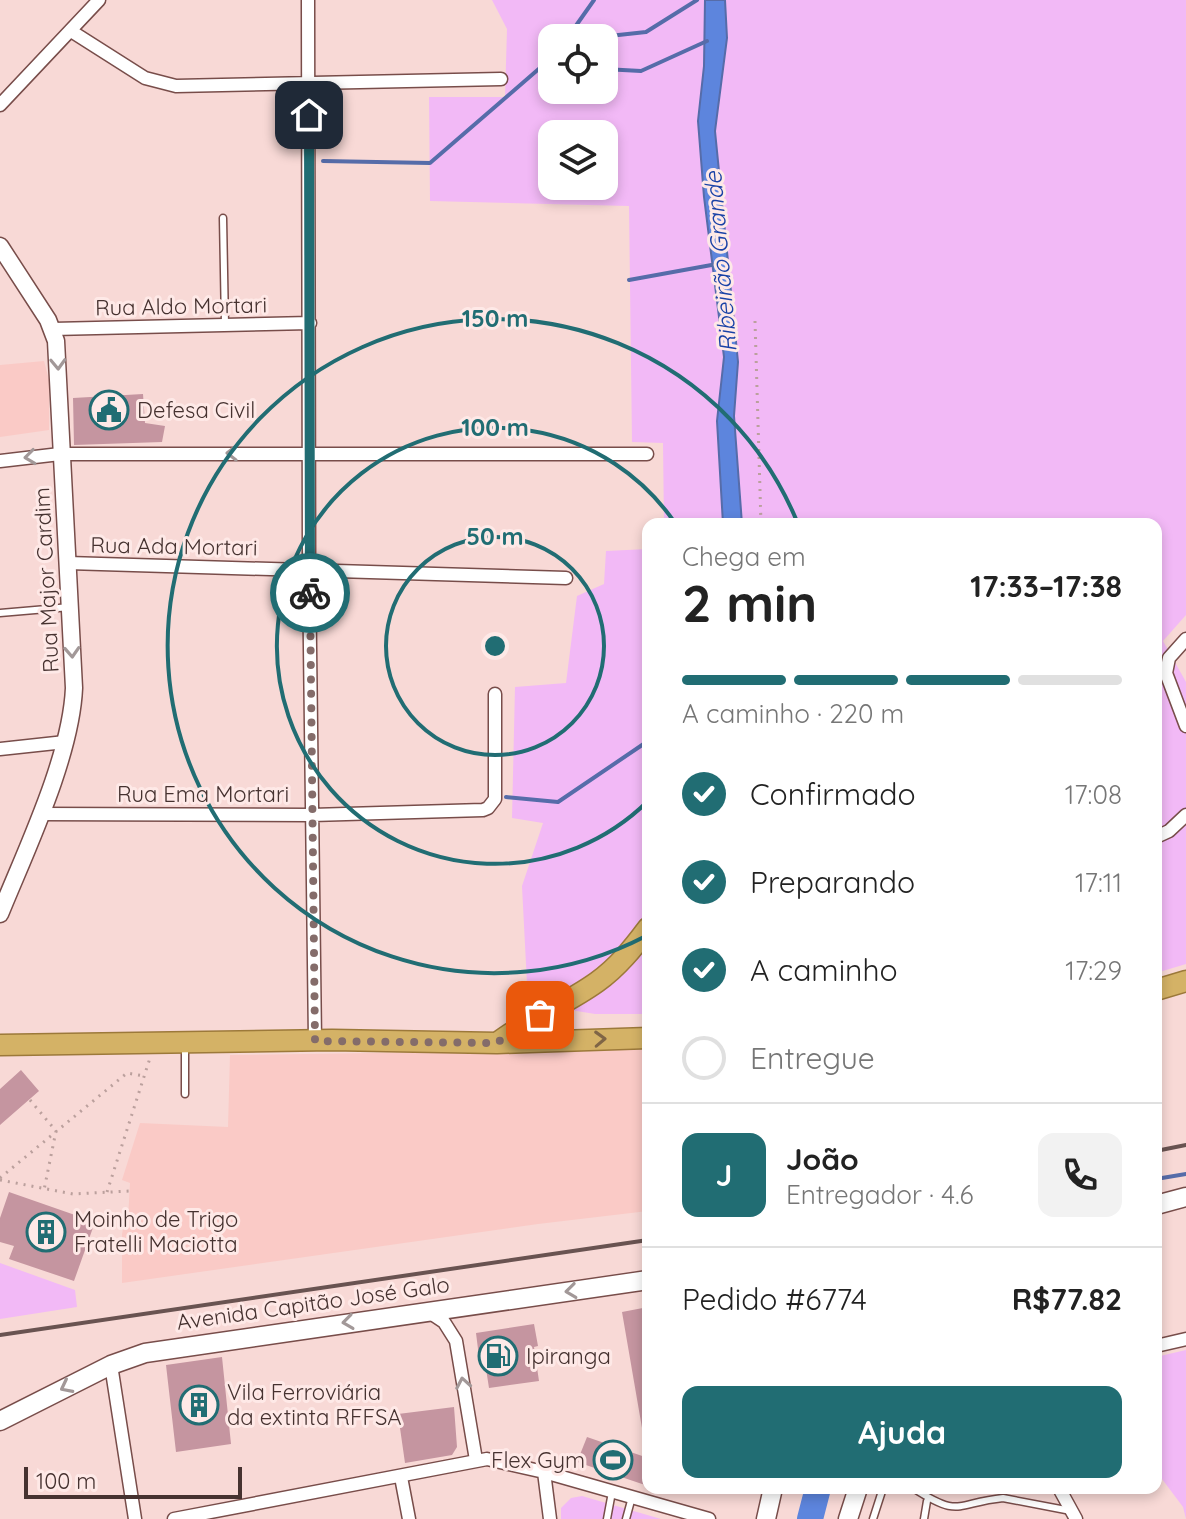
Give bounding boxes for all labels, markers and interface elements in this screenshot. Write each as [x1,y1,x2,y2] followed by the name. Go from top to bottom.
[538,24,618,200] map controls
[538,24,618,104] button: locate
[275,81,343,149] pin
[287,93,331,137] icon: home
[538,120,618,200] button: layers
[697,169,743,354] water label: Ribeirão Grande
[95,291,267,321] street label: Rua Aldo Mortari
[462,303,528,333] text: 150 m
[49,358,66,371] one-way arrow
[88,389,130,431] public building icon: Defesa Civil
[137,396,255,424] place label: Defesa Civil
[461,412,529,442] text: 100 m
[225,444,238,462] one-way arrow
[23,449,36,466] one-way arrow
[27,487,65,673] street label: Rua Major Cardim
[466,521,524,551] text: 50 m
[90,531,258,561] street label: Rua Ada Mortari
[682,540,806,573] text: Chega em
[270,553,350,633] courier
[970,567,1122,605] text: 17:33–17:38
[682,570,817,635] text: 2 min
[288,571,332,615] icon: bike
[481,632,509,660] centre of rings
[63,646,80,659] one-way arrow
[682,697,904,730] text: A caminho · 220 m
[682,772,726,816] icon: check
[750,775,916,813] text: Confirmado
[1065,778,1122,811] text: 17:08
[117,780,289,808] street label: Rua Ema Mortari
[682,860,726,904] icon: check
[750,863,915,901] text: Preparando
[1075,866,1122,899] text: 17:11
[682,948,726,992] icon: check
[750,951,898,989] text: A caminho
[1065,954,1122,987] text: 17:29
[506,981,574,1049] pin
[518,993,562,1037] icon: bag
[594,1031,607,1048] one-way arrow
[750,1039,875,1077] text: Entregue
[1038,1133,1122,1217] button: phone
[786,1140,859,1178] text: João
[716,1156,732,1194] text: J
[786,1178,974,1211] text: Entregador · 4.6
[74,1205,238,1258] place label: Moinho de Trigo Fratelli Maciotta
[25,1211,67,1253] building icon: Moinho de Trigo Fratelli Maciotta
[175,1270,451,1336] street label: Avenida Capitão José Galo
[682,1280,867,1318] text: Pedido #6774
[1012,1280,1122,1318] text: R$77.82
[564,1282,578,1299] one-way arrow
[342,1313,355,1330] one-way arrow
[477,1335,519,1377] fuel station icon: Ipiranga
[526,1342,611,1370] place label: Ipiranga
[455,1376,472,1389] one-way arrow
[60,1377,75,1393] one-way arrow
[227,1378,402,1431] place label: Vila Ferroviária da extinta RFFSA
[178,1384,220,1426] building icon: Vila Ferroviária da extinta RFFSA
[682,1386,1122,1478] button: Ajuda
[592,1439,634,1481] sports icon: Flex Gym
[491,1446,585,1474] place label: Flex Gym
[24,1463,242,1499] scale bar
[36,1467,96,1495] text: 100 m

